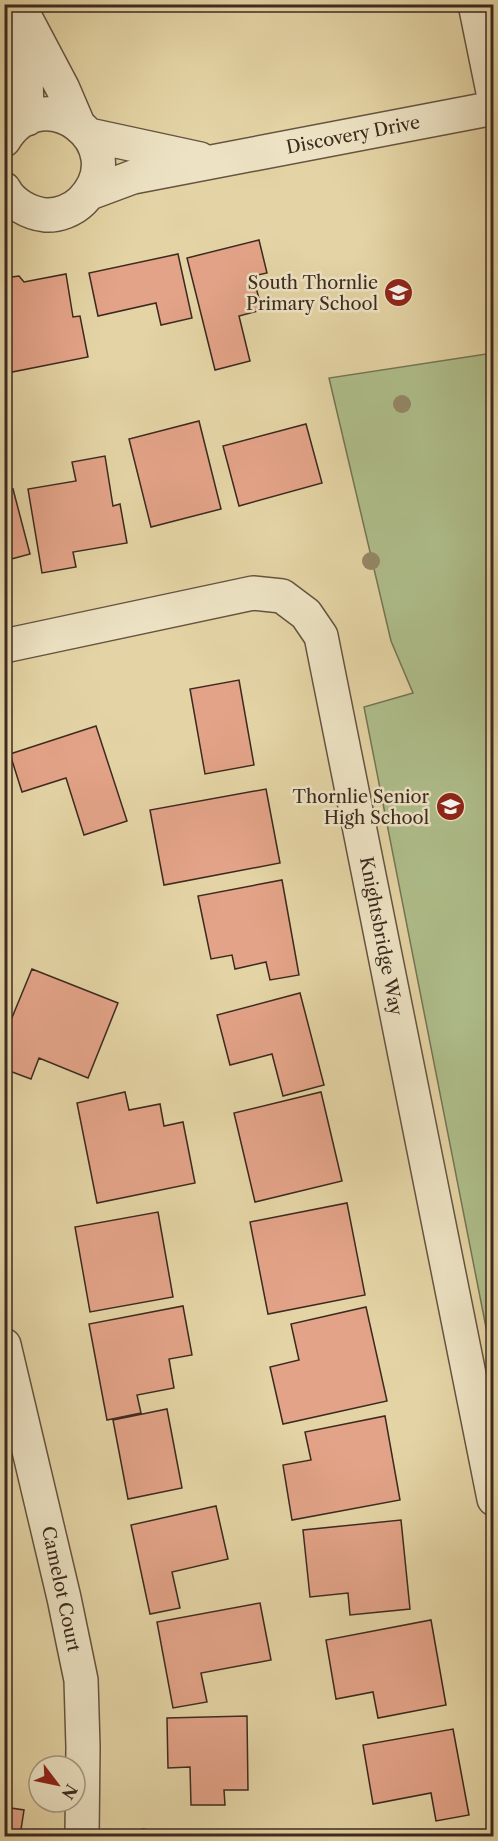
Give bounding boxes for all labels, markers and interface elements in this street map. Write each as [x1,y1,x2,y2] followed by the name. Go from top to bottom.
[284,111,422,159] street label: Discovery Drive
[246,272,378,315] place label: South Thornlie Primary School
[383,277,415,309] school or university icon: South Thornlie Primary School
[292,786,429,829] place label: Thornlie Senior High School
[434,791,466,823] school or university icon: Thornlie Senior High School
[355,855,407,1018] street label: Knightsbridge Way
[37,1524,85,1654] street label: Camelot Court
[27,1754,87,1814] north arrow
[58,1781,82,1803] text: N

